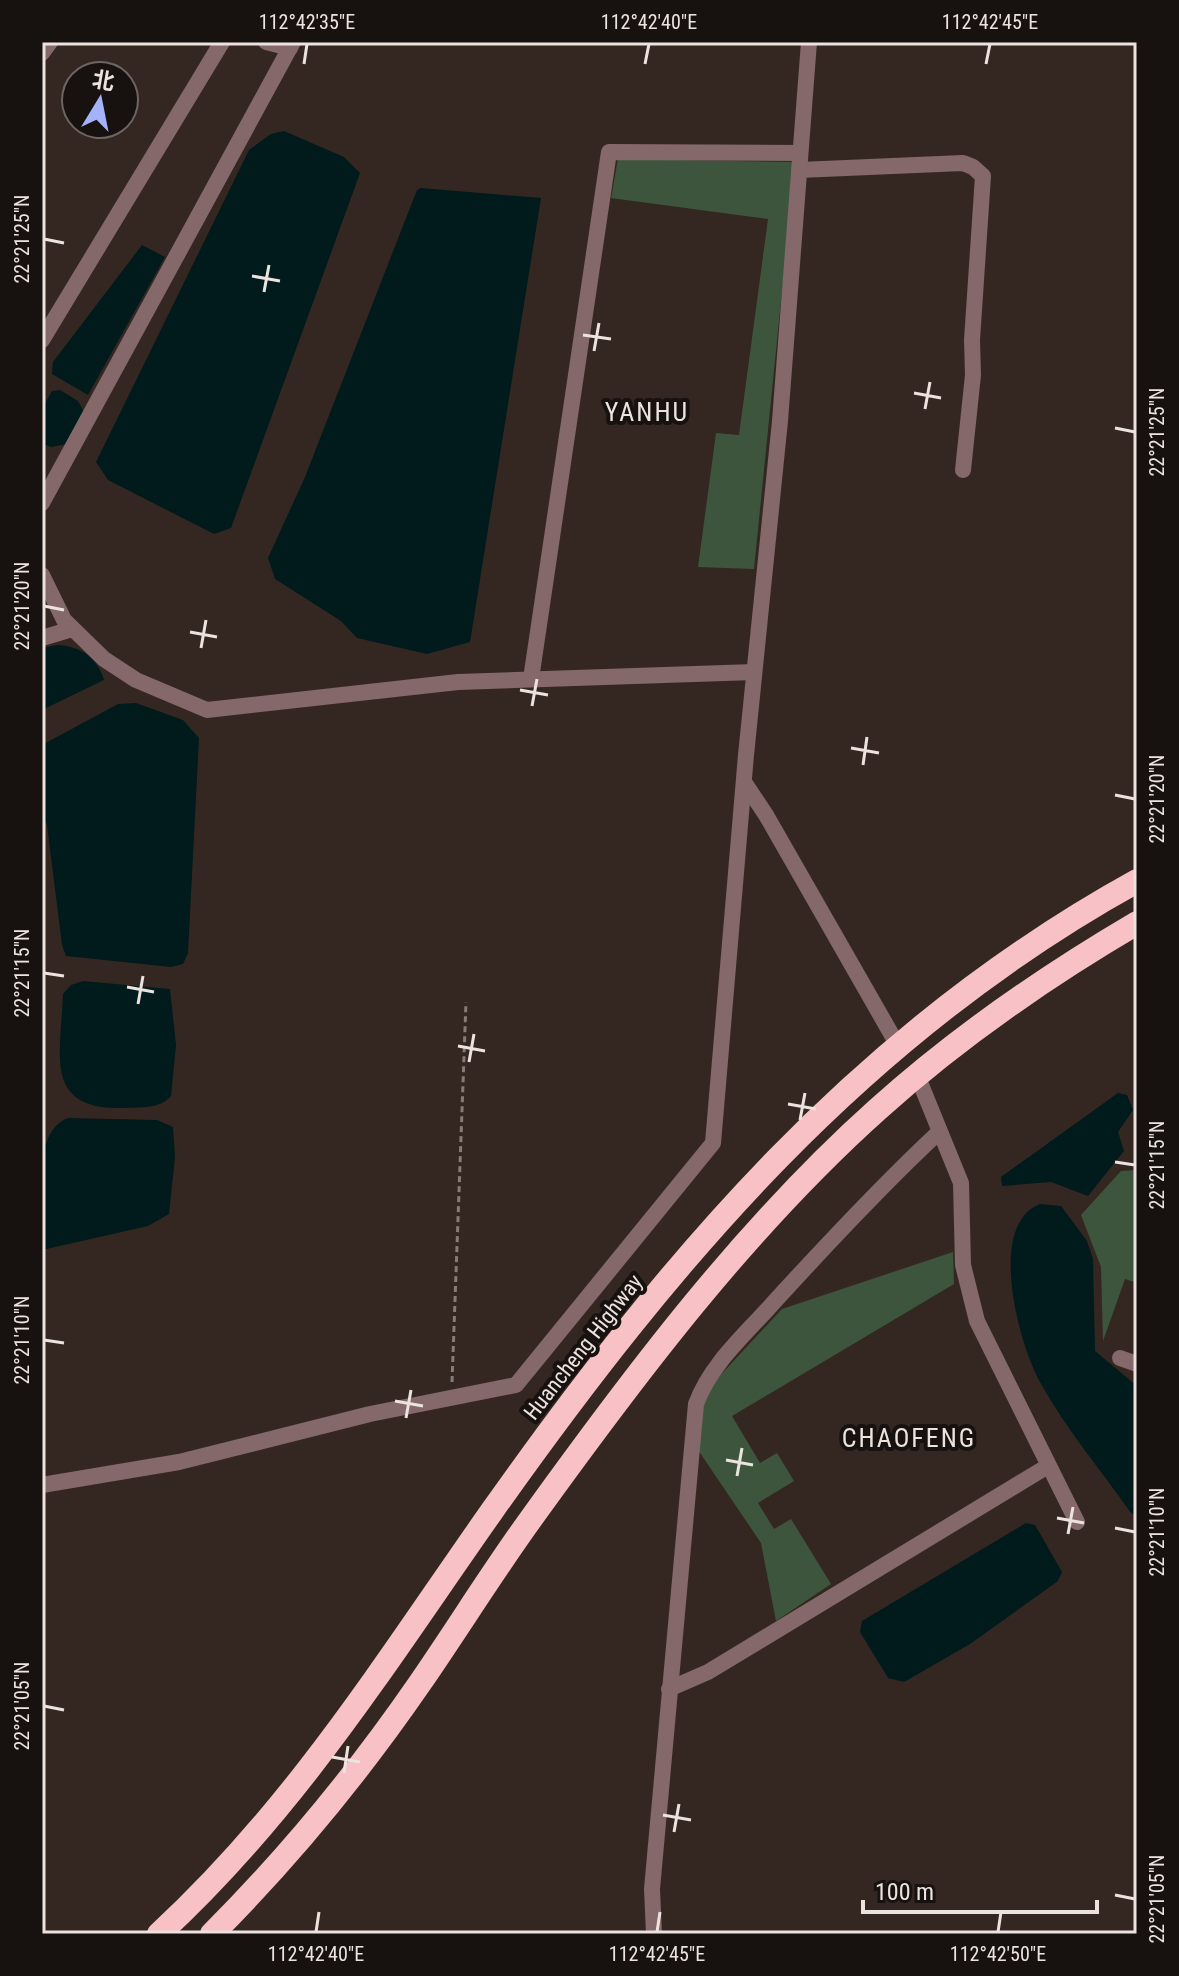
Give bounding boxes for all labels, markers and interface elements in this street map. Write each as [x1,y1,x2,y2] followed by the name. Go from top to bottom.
[259,10,355,34] text: 112°42'35"E
[601,10,697,34] text: 112°42'40"E
[942,10,1038,34] text: 112°42'45"E
[60,60,140,140] north arrow
[90,67,116,95] text: 北
[10,194,34,284] text: 22°21'25"N
[1145,387,1169,477] text: 22°21'25"N
[605,397,689,427] district label: YANHU
[10,561,34,651] text: 22°21'20"N
[1145,754,1169,844] text: 22°21'20"N
[10,928,34,1018] text: 22°21'15"N
[1145,1120,1169,1210] text: 22°21'15"N
[519,1270,647,1424] street label: Huancheng Highway
[10,1295,34,1385] text: 22°21'10"N
[842,1423,976,1453] district label: CHAOFENG
[1145,1487,1169,1577] text: 22°21'10"N
[10,1661,34,1751] text: 22°21'05"N
[1145,1854,1169,1944] text: 22°21'05"N
[863,1864,1097,1914] scale bar
[875,1878,934,1906] text: 100 m
[268,1942,364,1966] text: 112°42'40"E
[609,1942,705,1966] text: 112°42'45"E
[950,1942,1046,1966] text: 112°42'50"E

